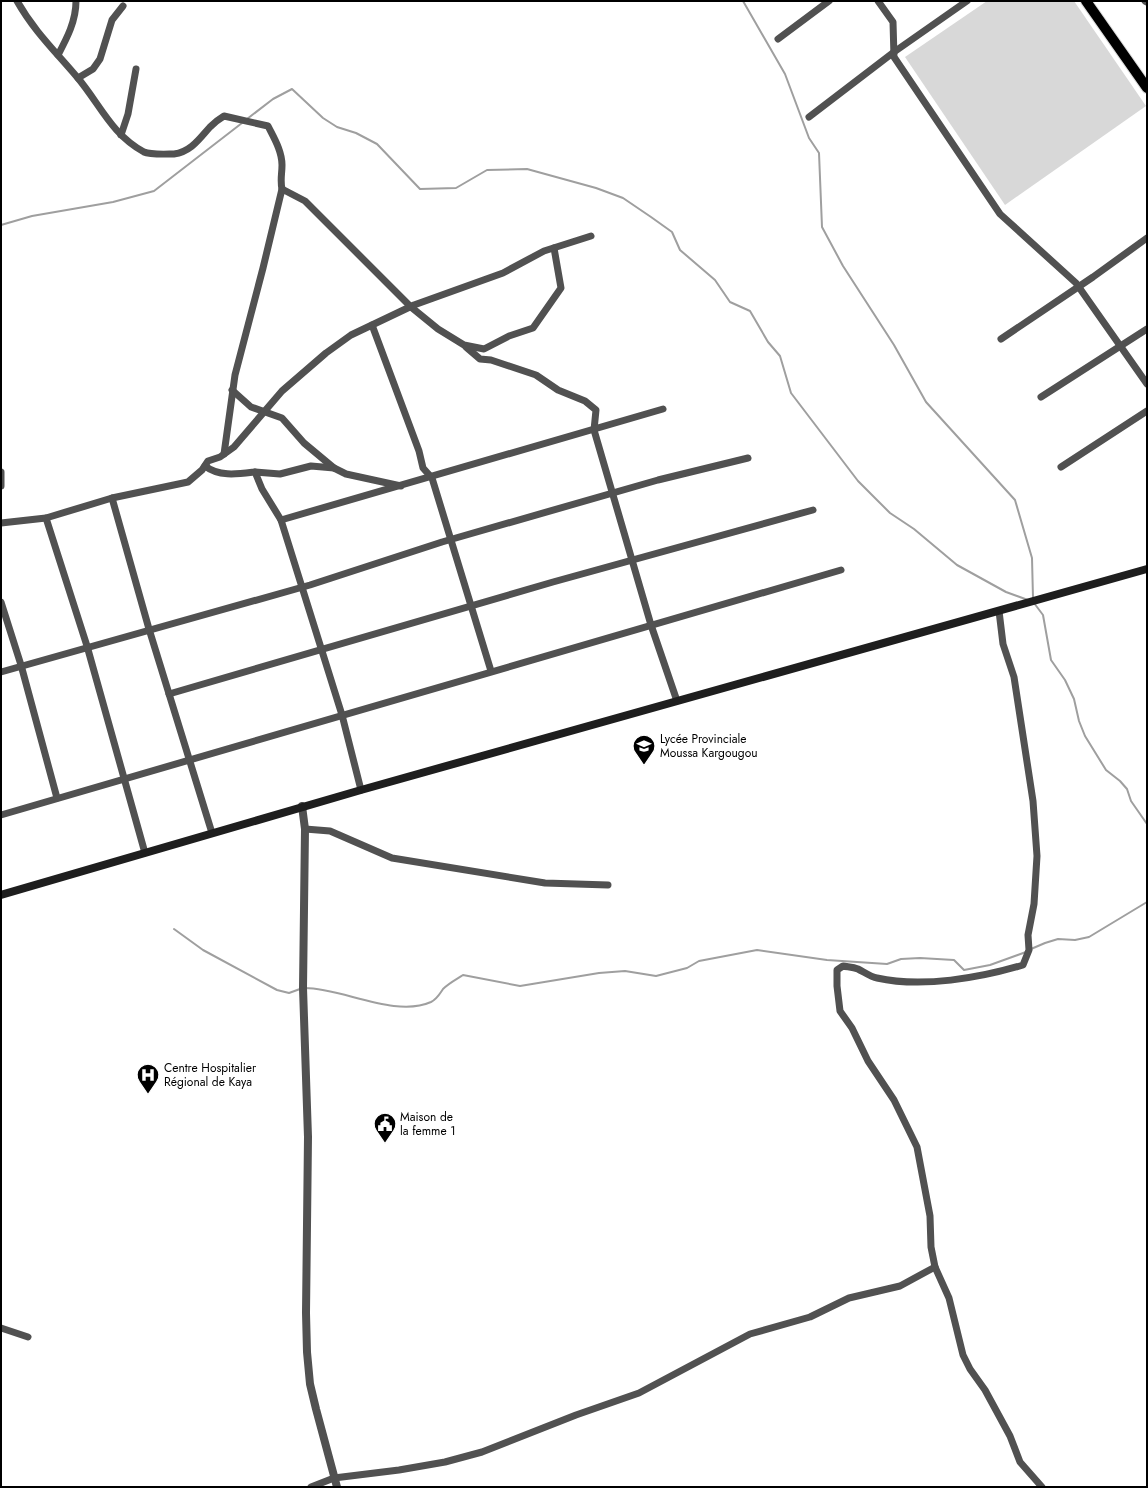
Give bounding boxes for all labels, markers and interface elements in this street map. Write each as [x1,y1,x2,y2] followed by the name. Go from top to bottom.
[660,730,758,762] place label: Lycée Provinciale Moussa Kargougou
[631,733,657,766] school or university icon: Lycée Provinciale Moussa Kargougou
[164,1059,257,1091] place label: Centre Hospitalier Régional de Kaya
[135,1062,161,1095] hospital icon: Centre Hospitalier Régional de Kaya
[400,1108,456,1140] place label: Maison de la femme 1
[372,1111,398,1144] public building icon: Maison de la femme 1

